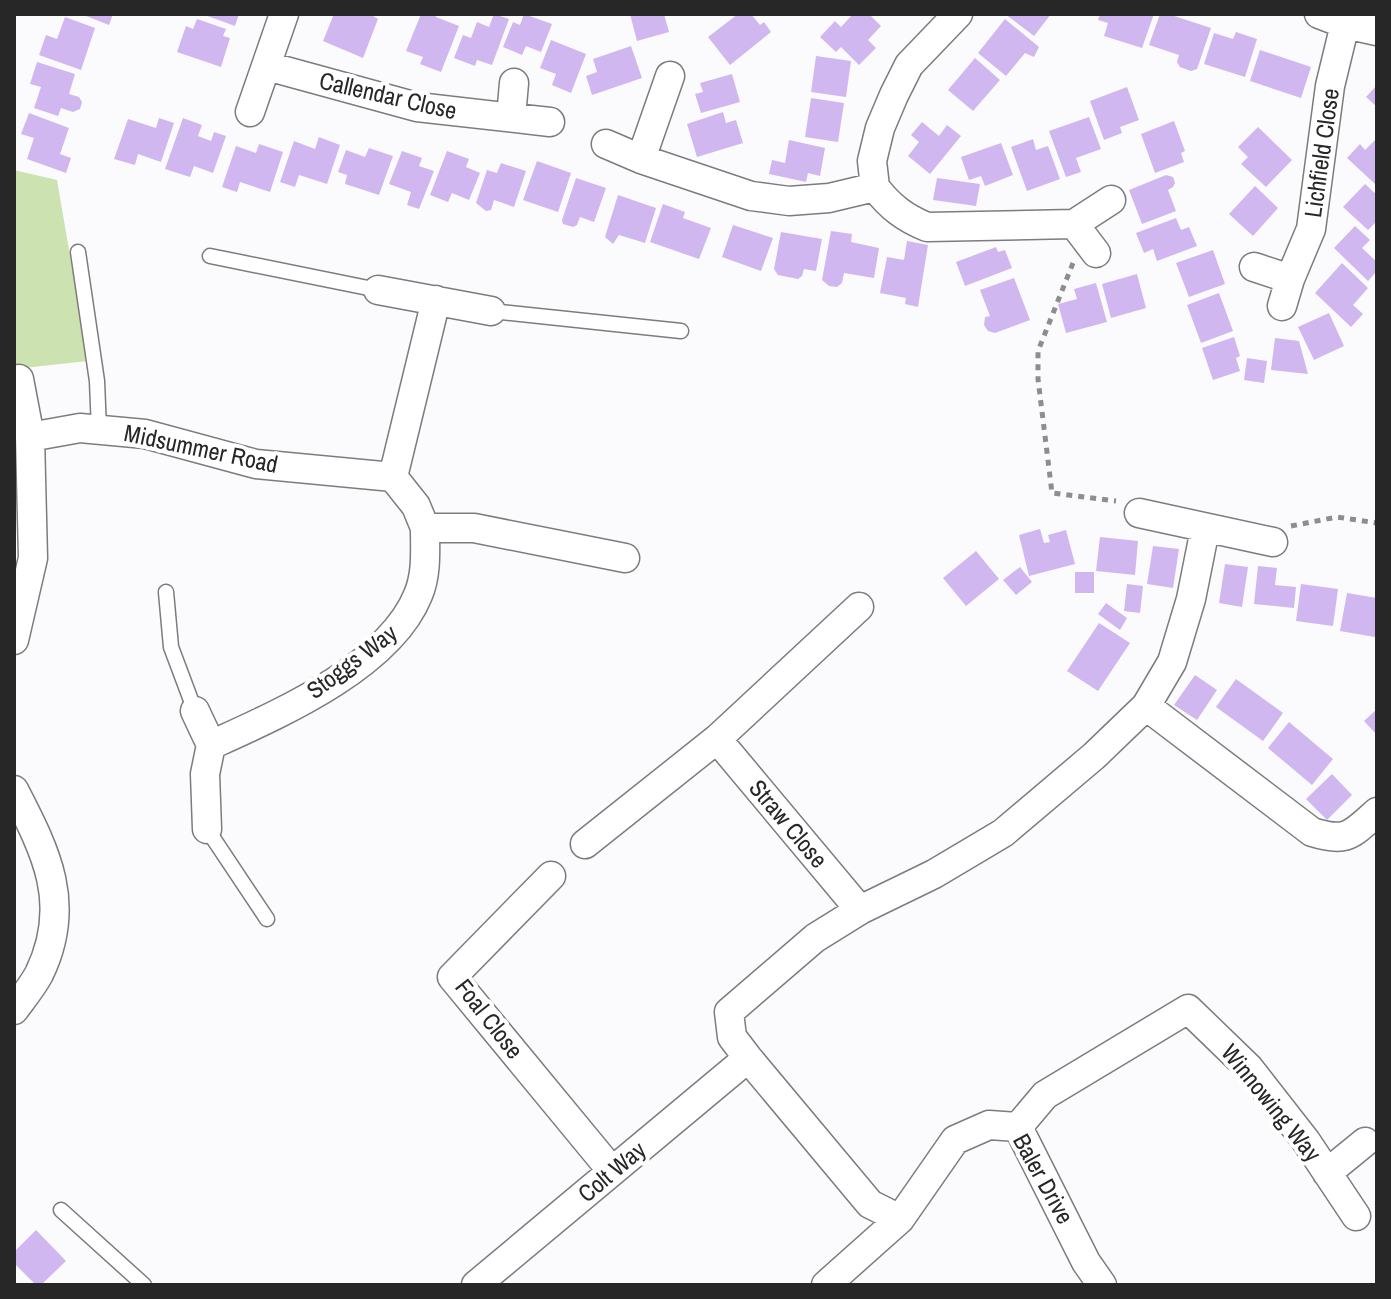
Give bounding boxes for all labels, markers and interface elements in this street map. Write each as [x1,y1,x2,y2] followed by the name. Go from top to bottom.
[316,64,460,126] street label: Callendar Close
[1296,86,1346,220] street label: Lichfield Close
[121,416,281,480] street label: Midsummer Road
[300,617,403,706] street label: Stoggs Way
[742,772,835,874] street label: Straw Close
[449,972,531,1065] street label: Foal Close
[1214,1037,1329,1168] street label: Winnowing Way
[1006,1128,1082,1229] street label: Baler Drive
[571,1133,652,1209] street label: Colt Way

